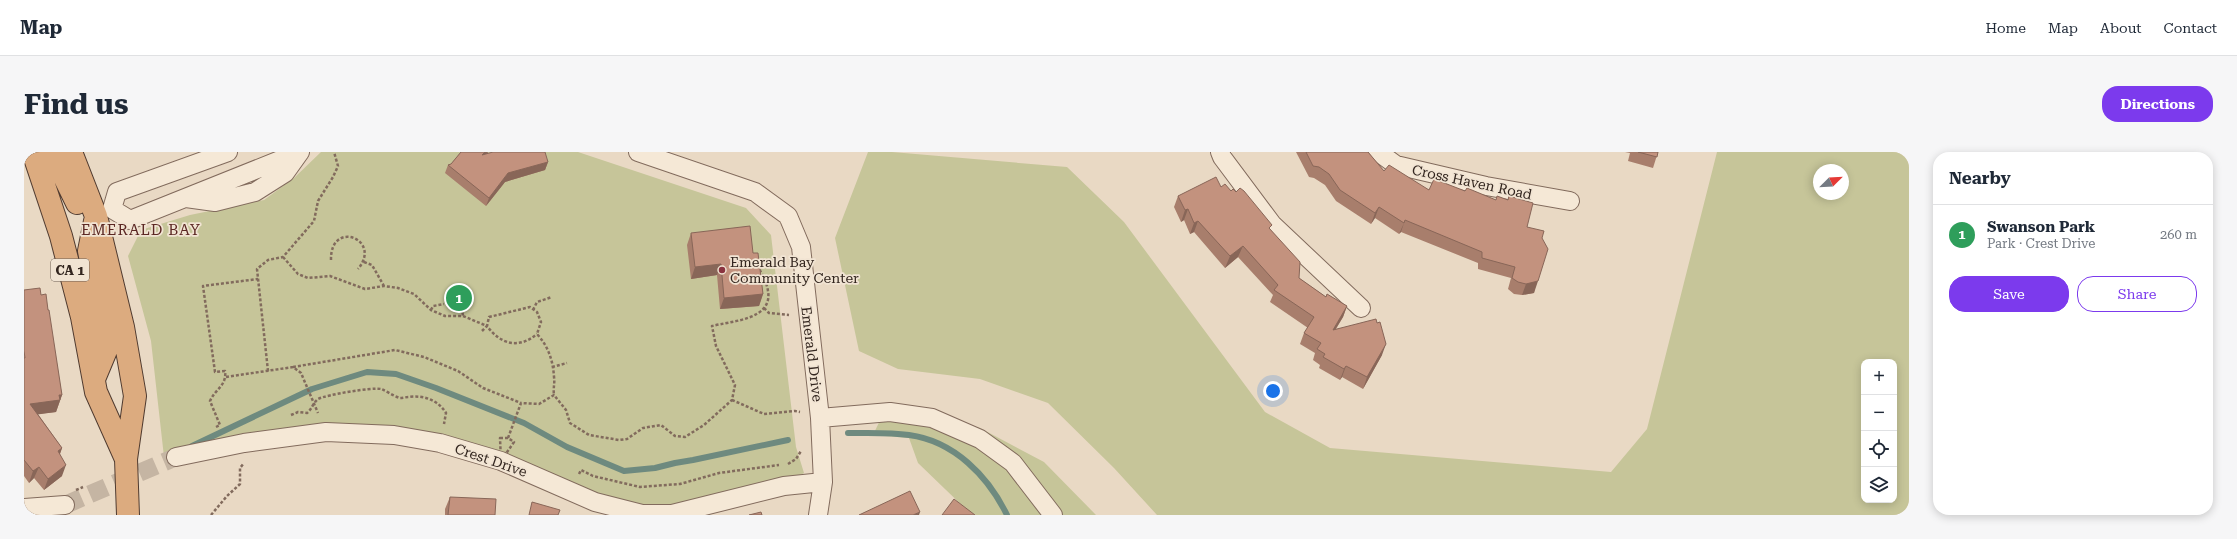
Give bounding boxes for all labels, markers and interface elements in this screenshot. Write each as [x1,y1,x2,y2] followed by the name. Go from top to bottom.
[20,16,62,39] text: Map
[1985,20,2026,36] text: Home
[2048,20,2078,36] text: Map
[2100,20,2142,36] text: About
[2164,20,2217,36] text: Contact
[2102,86,2213,122] button: Directions
[24,88,128,121] text: Find us
[1411,161,1534,203] street label: Cross Haven Road
[1813,164,1849,200] north arrow
[1949,168,2011,188] text: Nearby
[1987,218,2095,236] text: Swanson Park
[81,221,201,239] district label: EMERALD BAY
[1958,227,1966,242] text: 1
[2160,227,2197,242] text: 260 m
[1987,236,2096,251] text: Park · Crest Drive
[730,254,859,286] place label: Emerald Bay Community Center
[51,259,89,281] road number: CA 1
[717,265,727,275] marker: Emerald Bay Community Center
[1949,276,2069,312] button: Save
[2077,276,2197,312] button: Share
[446,283,472,313] pin: 1
[798,305,826,403] street label: Emerald Drive
[1861,359,1897,503] map controls
[1861,359,1897,395] button: +
[1263,381,1283,401] your location
[1861,395,1897,431] button: −
[1861,431,1897,467] button: locate
[453,440,530,480] street label: Crest Drive
[1861,467,1897,503] button: layers

